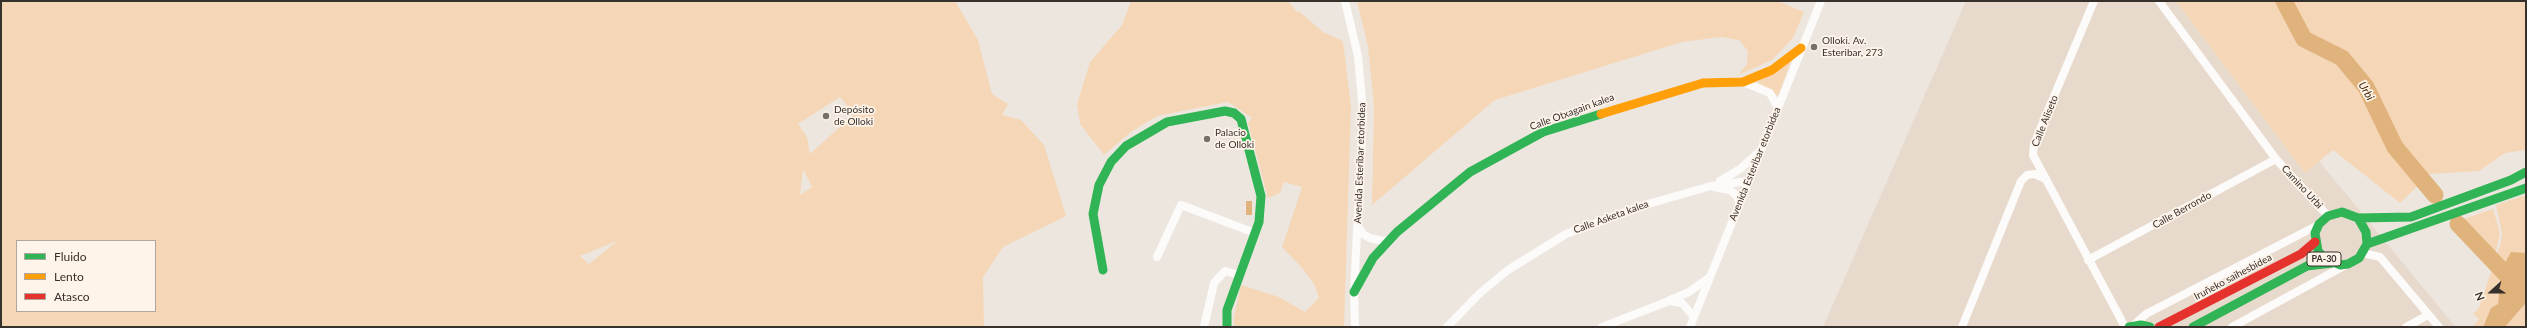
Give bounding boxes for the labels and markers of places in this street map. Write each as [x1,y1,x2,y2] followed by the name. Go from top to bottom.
[1822,35,1883,58] place label: Olloki. Av. Esteribar, 273
[1809,42,1819,52] marker: Olloki. Av. Esteribar, 273
[834,104,874,128] place label: Depósito de Olloki
[821,111,831,121] marker: Depósito de Olloki
[1215,127,1254,150] place label: Palacio de Olloki
[1202,134,1212,144] marker: Palacio de Olloki

